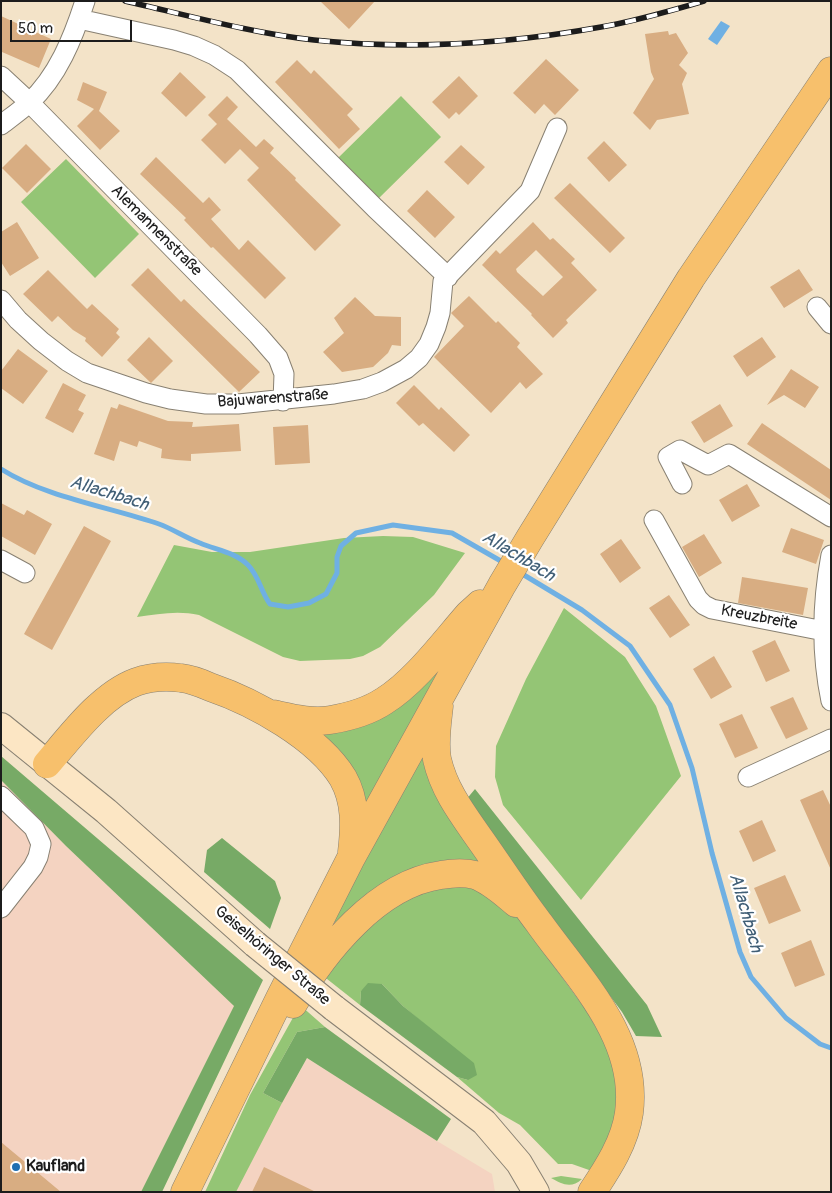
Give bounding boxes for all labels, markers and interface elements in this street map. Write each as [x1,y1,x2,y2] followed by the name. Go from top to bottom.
[12,10,135,42] scale bar
[18,19,53,38] text: 50 m
[106,181,206,281] street label: Alemannenstraße
[217,386,329,412] street label: Bajuwarenstraße
[67,472,151,516] water label: Allachbach
[478,527,558,587] water label: Allachbach
[719,601,799,635] street label: Kreuzbreite
[723,871,767,955] water label: Allachbach
[210,902,334,1010] street label: Geiselhöringer Straße
[26,1157,85,1177] place label: Kaufland
[10,1161,22,1173] marker: Kaufland

